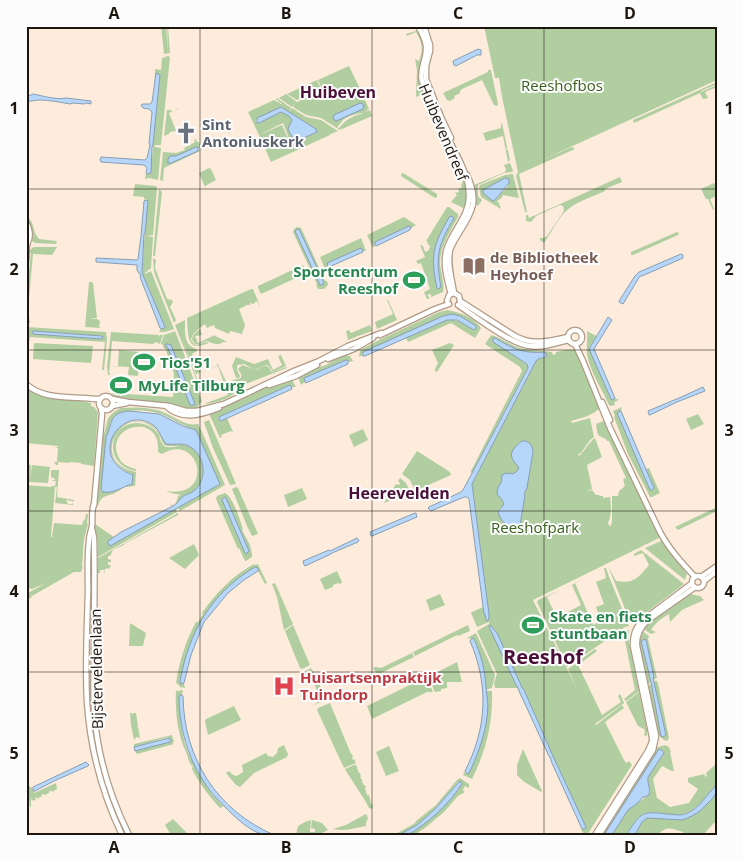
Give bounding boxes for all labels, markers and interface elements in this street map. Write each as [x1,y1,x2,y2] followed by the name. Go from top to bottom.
[108,2,120,24] text: A
[281,2,291,24] text: B
[453,2,463,24] text: C
[624,2,636,24] text: D
[521,75,603,95] park label: Reeshofbos
[414,80,474,185] street label: Huibevendreef
[300,81,376,103] district label: Huibeven
[9,97,19,119] text: 1
[724,97,734,119] text: 1
[202,114,305,151] place label: Sint Antoniuskerk
[173,120,199,146] church icon: Sint Antoniuskerk
[490,247,599,284] place label: de Bibliotheek Heyhoef
[461,253,487,279] library icon: de Bibliotheek Heyhoef
[9,258,19,280] text: 2
[724,258,734,280] text: 2
[293,261,399,298] place label: Sportcentrum Reeshof
[401,267,427,293] sports icon: Sportcentrum Reeshof
[131,349,157,375] sports icon: Tios'51
[160,352,211,372] place label: Tios'51
[108,372,134,398] sports icon: MyLife Tilburg
[138,375,245,395] place label: MyLife Tilburg
[9,419,19,441] text: 3
[724,419,734,441] text: 3
[348,482,450,504] district label: Heerevelden
[491,517,579,537] park label: Reeshofpark
[9,580,19,602] text: 4
[724,580,734,602] text: 4
[550,606,652,643] place label: Skate en fiets stuntbaan
[85,609,107,729] street label: Bijsterveldenlaan
[520,612,546,638] sports icon: Skate en fiets stuntbaan
[503,643,584,670] district label: Reeshof
[300,667,442,704] place label: Huisartsenpraktijk Tuindorp
[271,673,297,699] hospital icon: Huisartsenpraktijk Tuindorp
[9,742,19,764] text: 5
[724,742,734,764] text: 5
[108,836,120,858] text: A
[281,836,291,858] text: B
[453,836,463,858] text: C
[624,836,636,858] text: D

